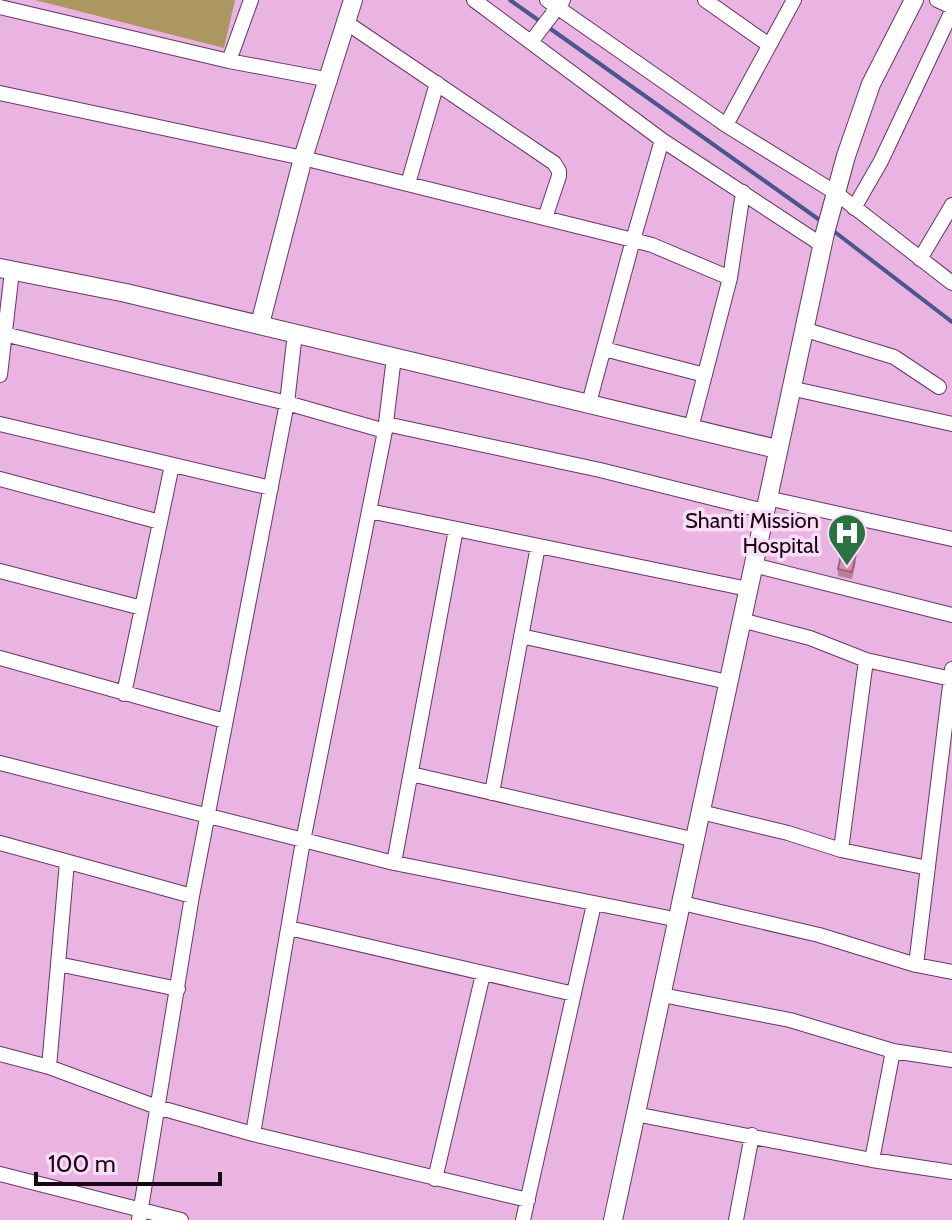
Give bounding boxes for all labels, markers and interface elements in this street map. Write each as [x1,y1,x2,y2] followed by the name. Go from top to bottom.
[685,507,820,559] place label: Shanti Mission Hospital
[826,512,868,567] hospital icon: Shanti Mission Hospital
[36,1136,220,1186] scale bar
[48,1149,116,1178] text: 100 m

